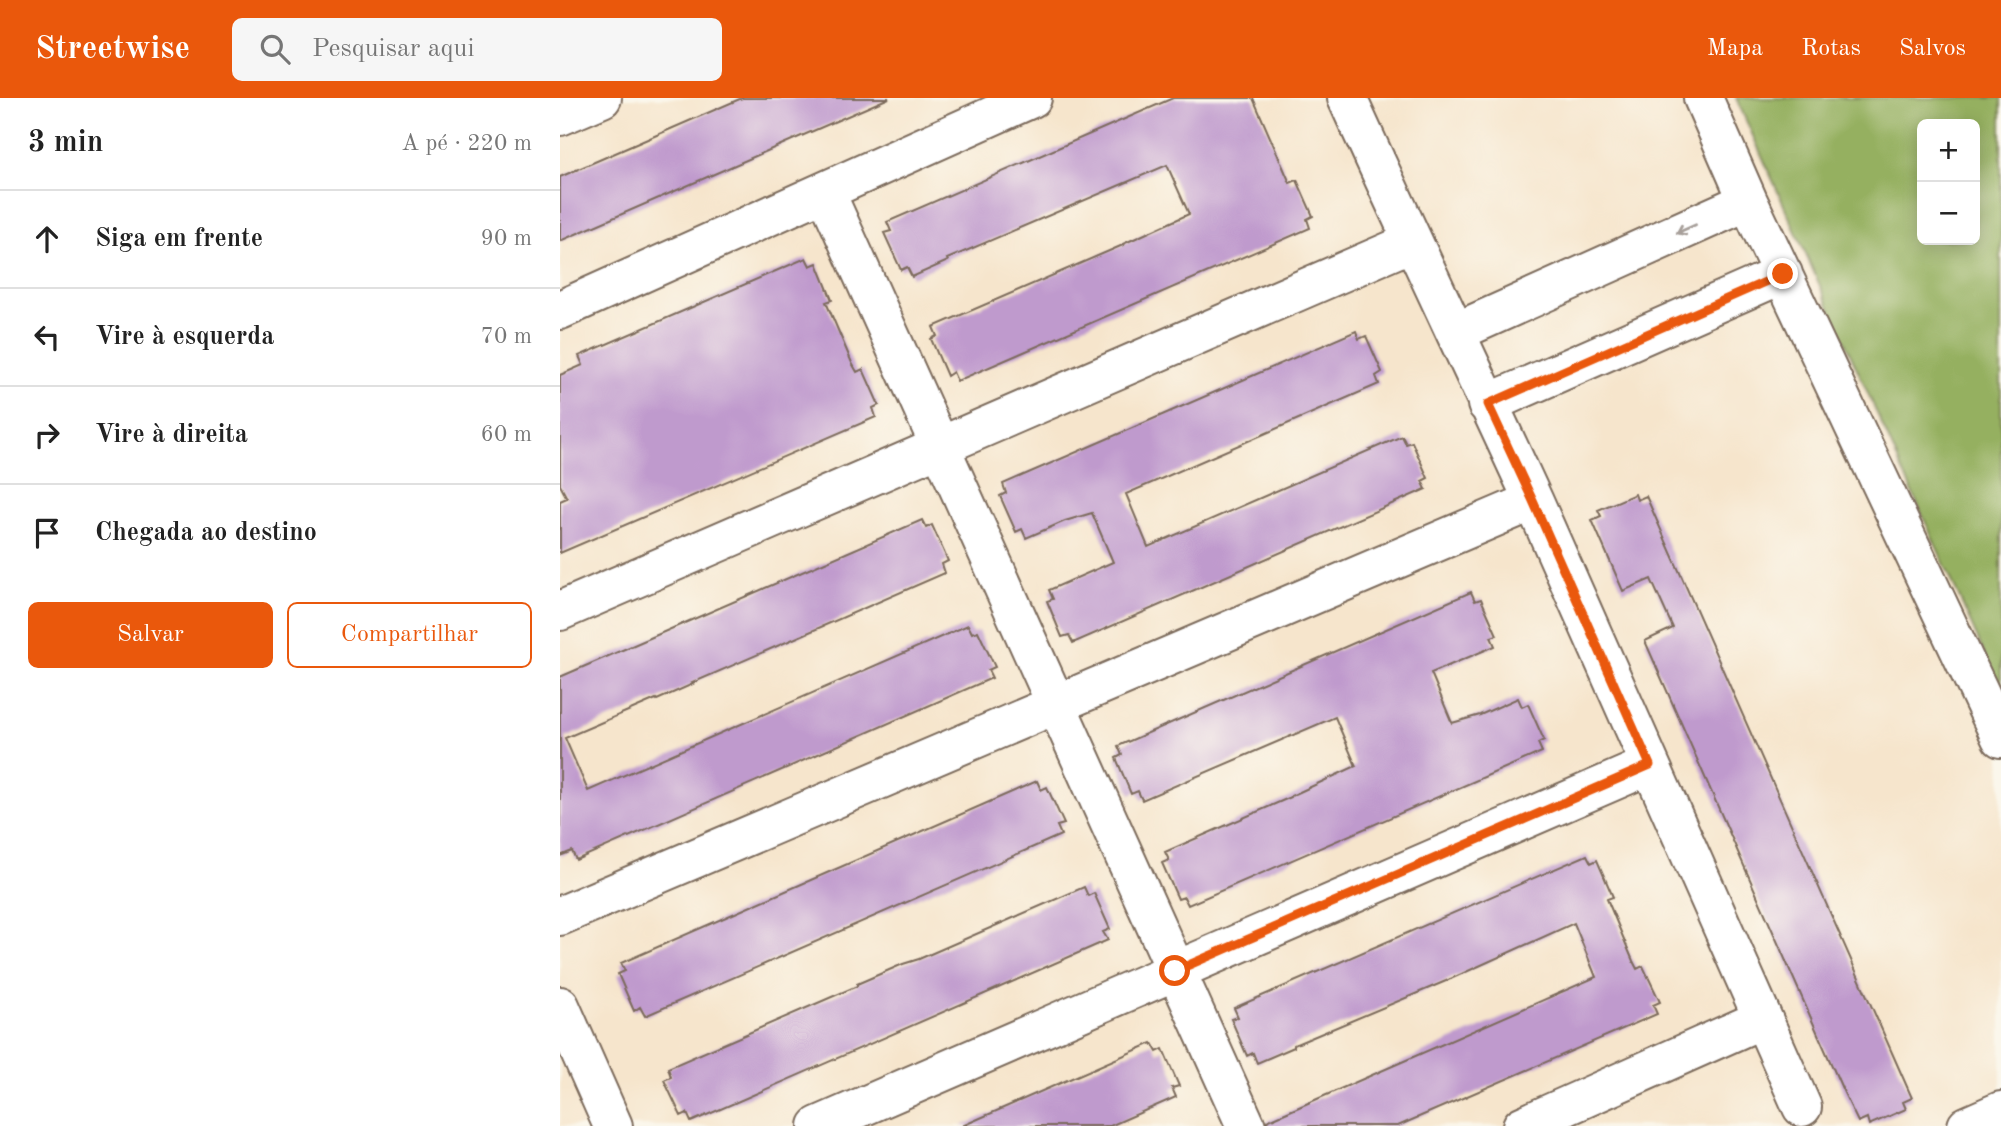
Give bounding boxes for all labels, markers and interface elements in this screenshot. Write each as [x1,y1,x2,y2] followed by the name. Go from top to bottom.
[232,18,722,81] search box
[256,30,294,68] icon: search
[35,33,190,66] text: Streetwise
[312,36,475,62] text: Pesquisar aqui
[1707,37,1763,61] text: Mapa
[1801,37,1861,61] text: Rotas
[1899,37,1966,61] text: Salvos
[1917,119,1980,245] map controls
[1917,119,1980,182] button: +
[28,128,103,158] text: 3 min
[401,132,532,155] text: A pé · 220 m
[1917,182,1980,245] button: −
[28,220,66,258] icon: ahead
[1676,223,1697,236] one-way arrow
[95,226,263,252] text: Siga em frente
[481,227,532,250] text: 90 m
[1767,258,1798,289] route end
[28,318,66,356] icon: left
[95,324,275,350] text: Vire à esquerda
[481,325,532,348] text: 70 m
[28,416,66,454] icon: right
[95,422,248,448] text: Vire à direita
[481,423,532,446] text: 60 m
[28,514,66,552] icon: arrive
[95,520,317,546] text: Chegada ao destino
[28,602,273,668] button: Salvar
[287,602,532,668] button: Compartilhar
[1159,955,1190,986] route start

